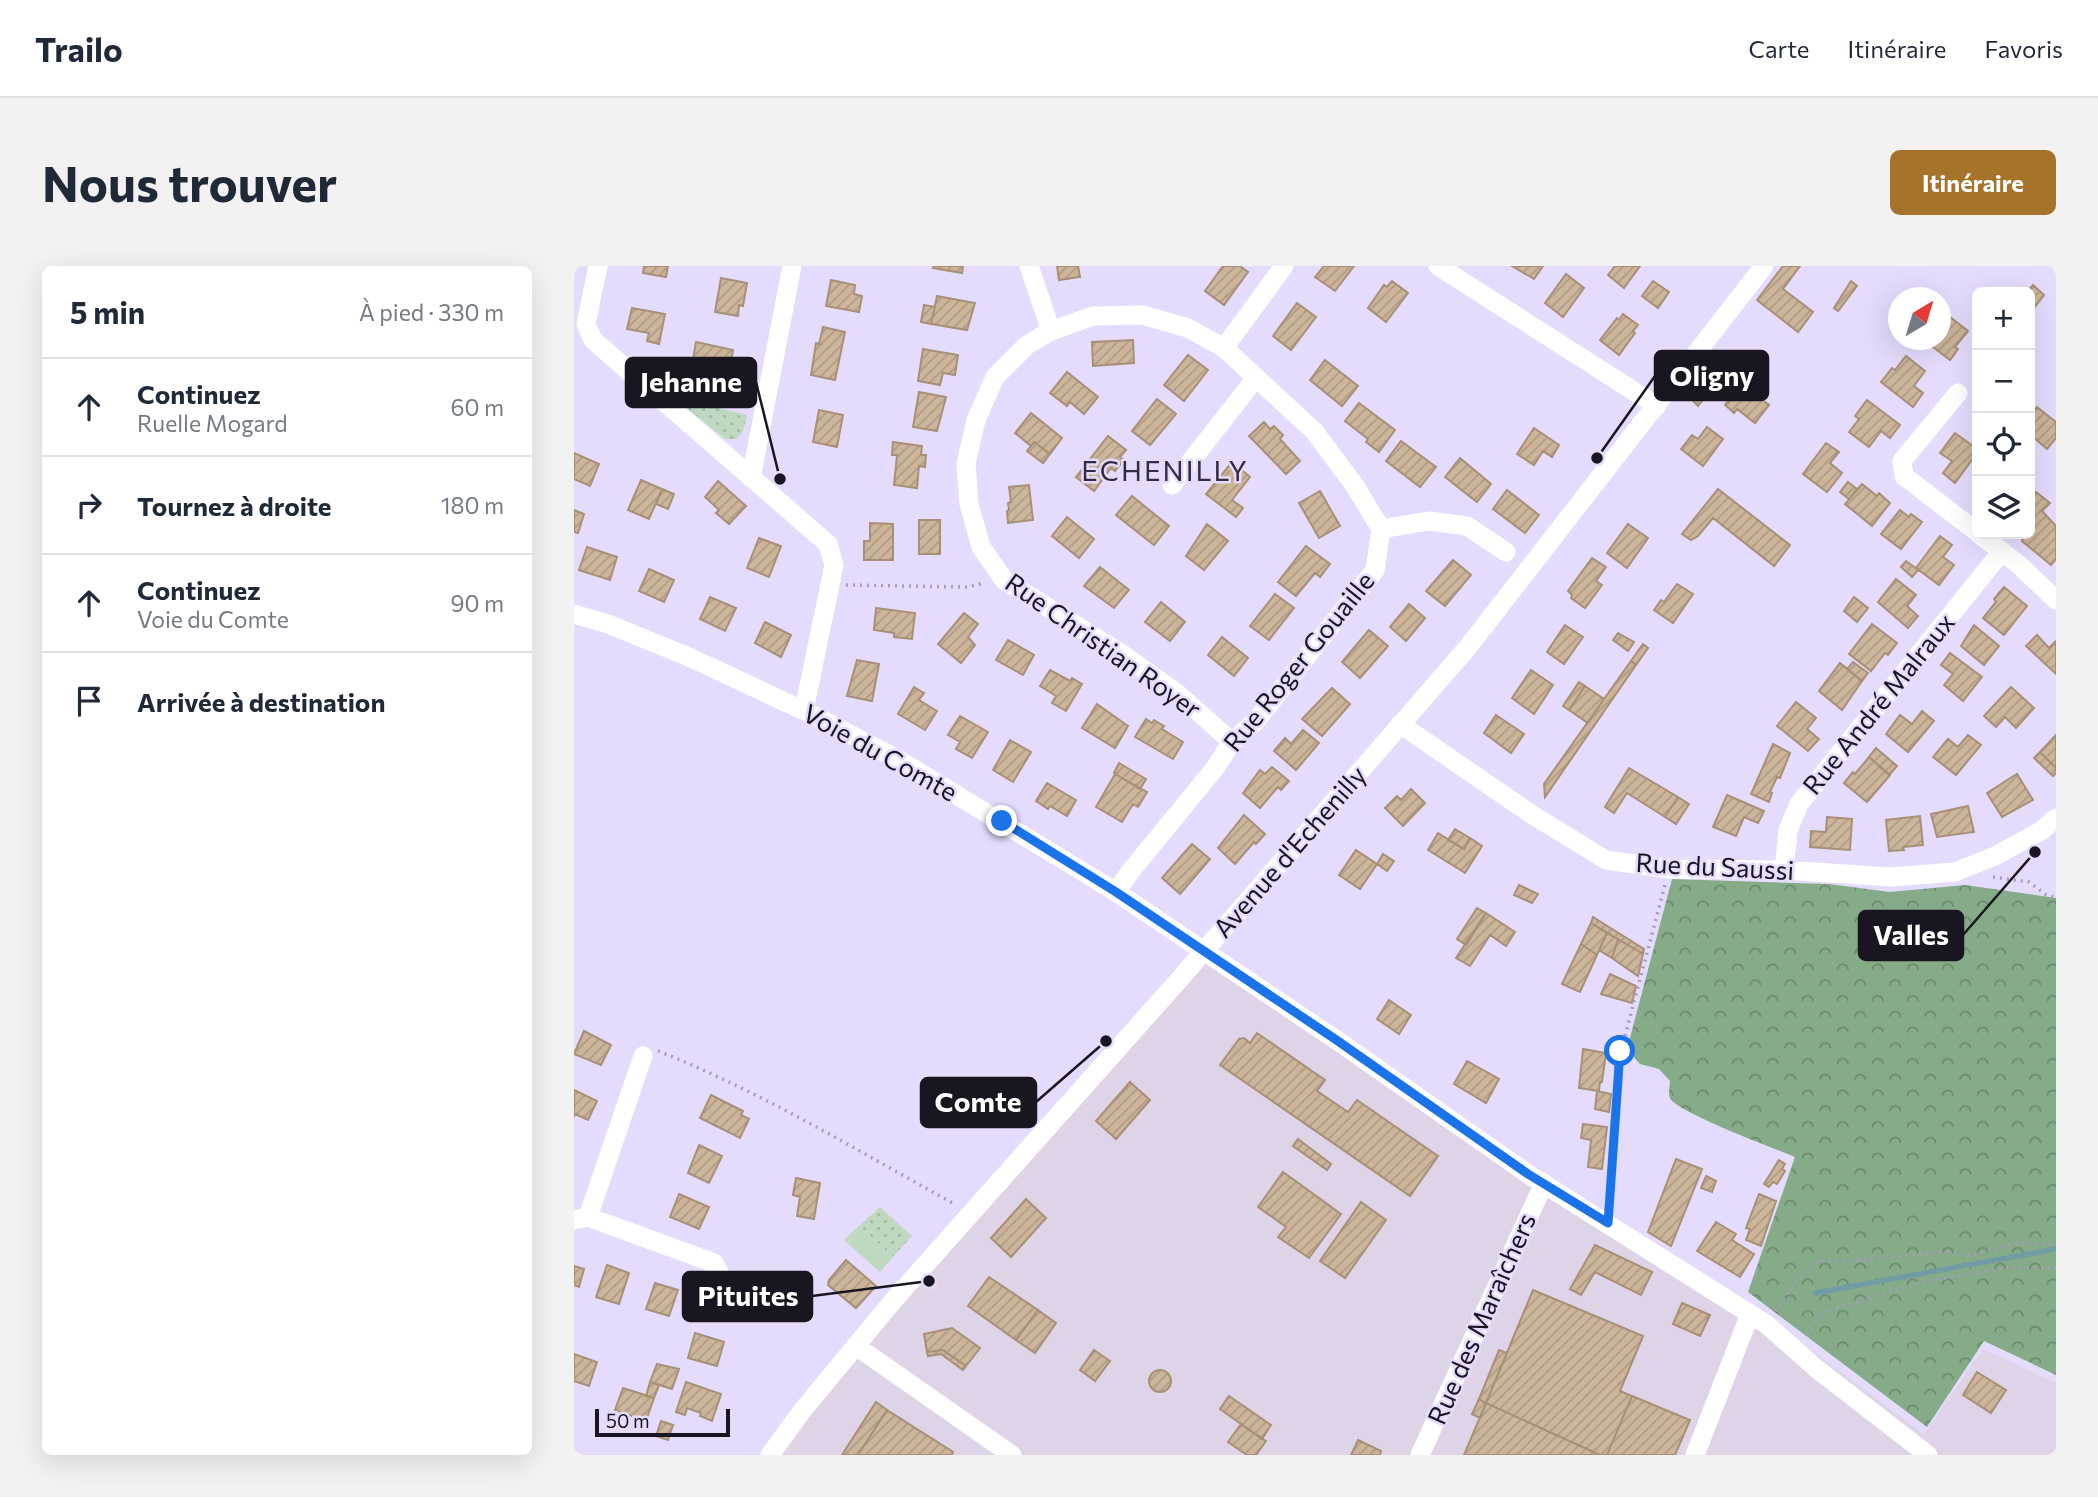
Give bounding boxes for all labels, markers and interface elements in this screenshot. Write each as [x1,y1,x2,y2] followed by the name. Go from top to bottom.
[35,28,123,69] text: Trailo
[1749,34,1810,63] text: Carte
[1848,34,1947,63] text: Itinéraire
[1985,34,2063,63] text: Favoris
[1890,150,2056,215] button: Itinéraire
[42,152,337,212] text: Nous trouver
[1888,287,1951,350] north arrow
[1972,287,2035,539] map controls
[1972,287,2035,350] button: +
[70,293,145,330] text: 5 min
[359,298,504,326] text: À pied · 330 m
[1972,350,2035,413] button: −
[1655,351,1768,400] callout: Oligny
[626,358,756,407] callout: Jehanne
[1670,358,1754,392] text: Oligny
[640,364,742,398] text: Jehanne
[137,378,261,409] text: Continuez
[70,388,108,426] icon: ahead
[451,393,504,421] text: 60 m
[137,409,288,437] text: Ruelle Mogard
[1972,413,2035,476] button: locate
[1081,453,1249,487] district label: ECHENILLY
[1972,476,2035,539] button: layers
[70,486,108,524] icon: right
[137,490,332,521] text: Tournez à droite
[441,491,504,519] text: 180 m
[1216,565,1380,757] street label: Rue Roger Gouaille
[1000,566,1208,724] street label: Rue Christian Royer
[137,574,261,605] text: Continuez
[70,584,108,622] icon: ahead
[451,589,504,617] text: 90 m
[137,605,289,633] text: Voie du Comte
[1795,606,1960,800] street label: Rue André Malraux
[70,682,108,720] icon: arrive
[137,686,385,717] text: Arrivée à destination
[798,697,963,807] street label: Voie du Comte
[1206,759,1372,943] street label: Avenue d'Echenilly
[986,805,1017,836] route end
[1635,846,1795,885] street label: Rue du Saussi
[1859,911,1963,960] callout: Valles
[1873,917,1949,951] text: Valles
[1604,1035,1635,1066] route start
[921,1078,1036,1127] callout: Comte
[935,1084,1021,1118] text: Comte
[1420,1208,1541,1429] street label: Rue des Maraîchers
[683,1272,812,1321] callout: Pituites
[697,1278,799,1312] text: Pituites
[595,1406,730,1438] scale bar
[606,1409,650,1432] text: 50 m

